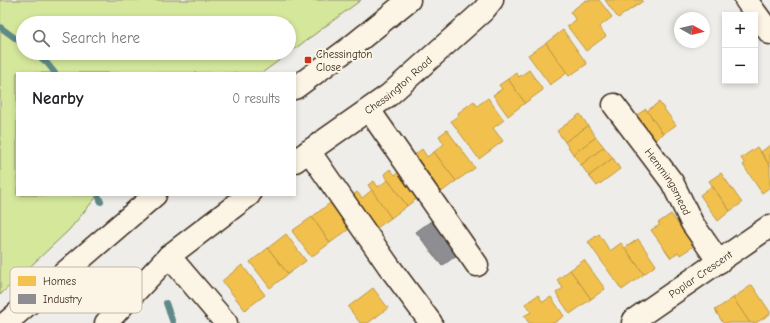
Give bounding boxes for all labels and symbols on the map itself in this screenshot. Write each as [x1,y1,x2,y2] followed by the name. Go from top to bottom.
[674,12,710,48] north arrow
[316,48,372,74] place label: Chessington Close
[362,53,435,117] street label: Chessington Road
[303,55,313,65] marker: Chessington Close
[642,145,694,217] street label: Hemmingsmead
[666,247,736,301] street label: Poplar Crescent
[10,267,142,313] legend
[43,275,76,288] text: Homes
[43,293,82,306] text: Industry

